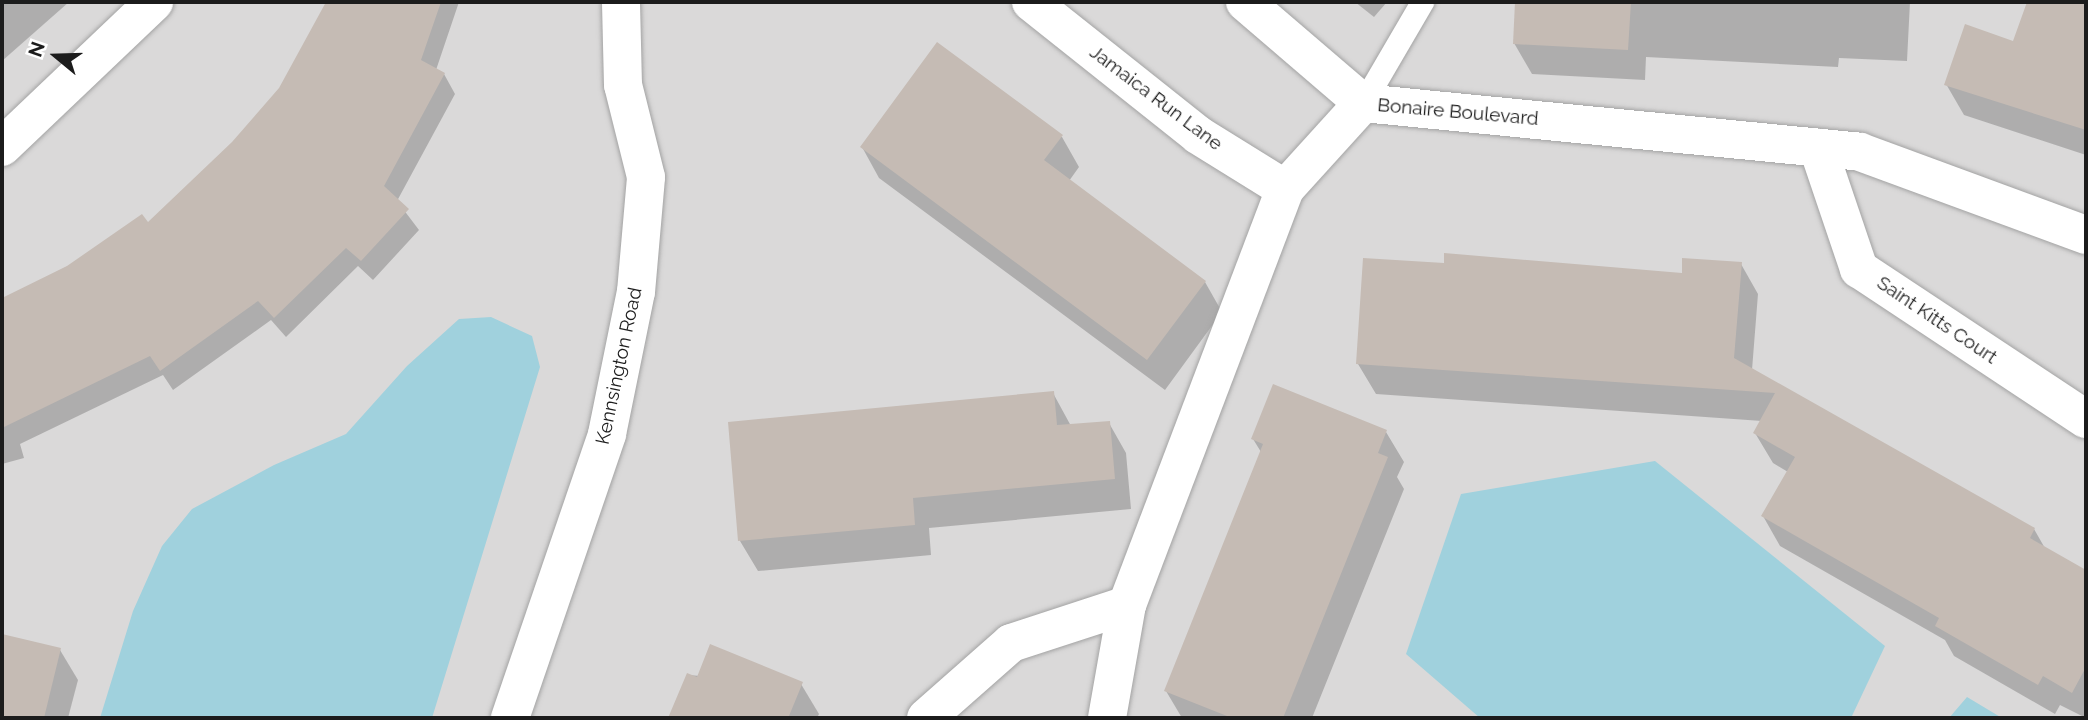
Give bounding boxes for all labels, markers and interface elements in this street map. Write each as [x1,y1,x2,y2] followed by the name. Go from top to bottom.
[21,21,91,91] north arrow
[23,39,49,60] text: N
[1085,41,1227,155] street label: Jamaica Run Lane
[1376,94,1540,130] street label: Bonaire Boulevard
[1873,271,2001,369] street label: Saint Kitts Court
[591,285,647,447] street label: Kennsington Road

